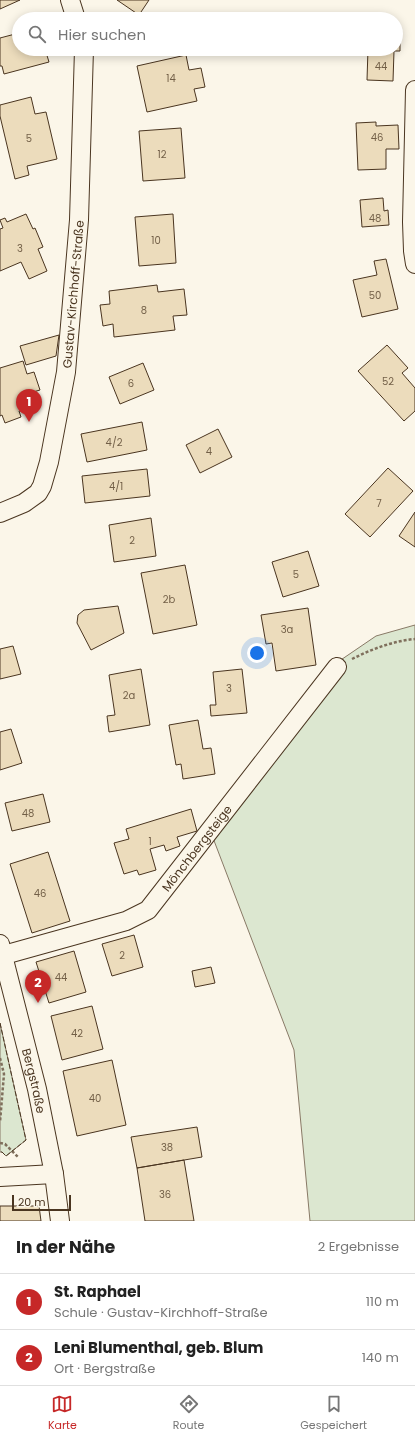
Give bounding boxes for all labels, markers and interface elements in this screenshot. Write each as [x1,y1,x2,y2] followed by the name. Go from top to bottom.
[12,12,403,56] search box
[26,23,48,45] icon: search
[58,24,146,45] text: Hier suchen
[375,59,387,74] house number: 44
[166,71,176,86] house number: 14
[371,130,383,145] house number: 46
[26,131,32,146] house number: 5
[158,147,167,162] house number: 12
[369,211,381,226] house number: 48
[58,220,87,369] street label: Gustav-Kirchhoff-Straße
[151,233,161,248] house number: 10
[17,241,23,256] house number: 3
[369,288,381,303] house number: 50
[141,303,147,318] house number: 8
[382,374,394,389] house number: 52
[128,376,134,391] house number: 6
[16,389,42,422] pin: 1
[106,435,123,450] house number: 4/2
[206,444,212,459] house number: 4
[109,479,123,494] house number: 4/1
[376,496,382,511] house number: 7
[129,533,135,548] house number: 2
[293,567,299,582] house number: 5
[163,592,175,607] house number: 2b
[281,622,293,637] house number: 3a
[247,643,267,663] your location
[226,681,232,696] house number: 3
[123,688,135,703] house number: 2a
[157,801,235,895] street label: Mönchbergsteige
[22,806,34,821] house number: 48
[148,834,152,849] house number: 1
[34,886,46,901] house number: 46
[119,948,125,963] house number: 2
[25,970,51,1003] pin: 2
[55,970,67,985] house number: 44
[71,1026,83,1041] house number: 42
[18,1046,50,1115] street label: Bergstraße
[89,1091,101,1106] house number: 40
[161,1140,173,1155] house number: 38
[159,1187,171,1202] house number: 36
[12,1193,71,1212] scale bar
[18,1194,46,1210] text: 20 m
[16,1235,115,1259] text: In der Nähe
[318,1237,399,1256] text: 2 Ergebnisse
[54,1281,141,1302] text: St. Raphael
[27,1292,31,1311] text: 1
[366,1292,399,1311] text: 110 m
[54,1303,268,1322] text: Schule · Gustav-Kirchhoff-Straße
[54,1337,263,1358] text: Leni Blumenthal, geb. Blum
[25,1348,33,1367] text: 2
[362,1348,399,1367] text: 140 m
[54,1359,155,1378] text: Ort · Bergstraße
[48,1393,77,1434] tab: Karte
[173,1393,204,1434] tab: Route
[300,1393,367,1434] tab: Gespeichert

